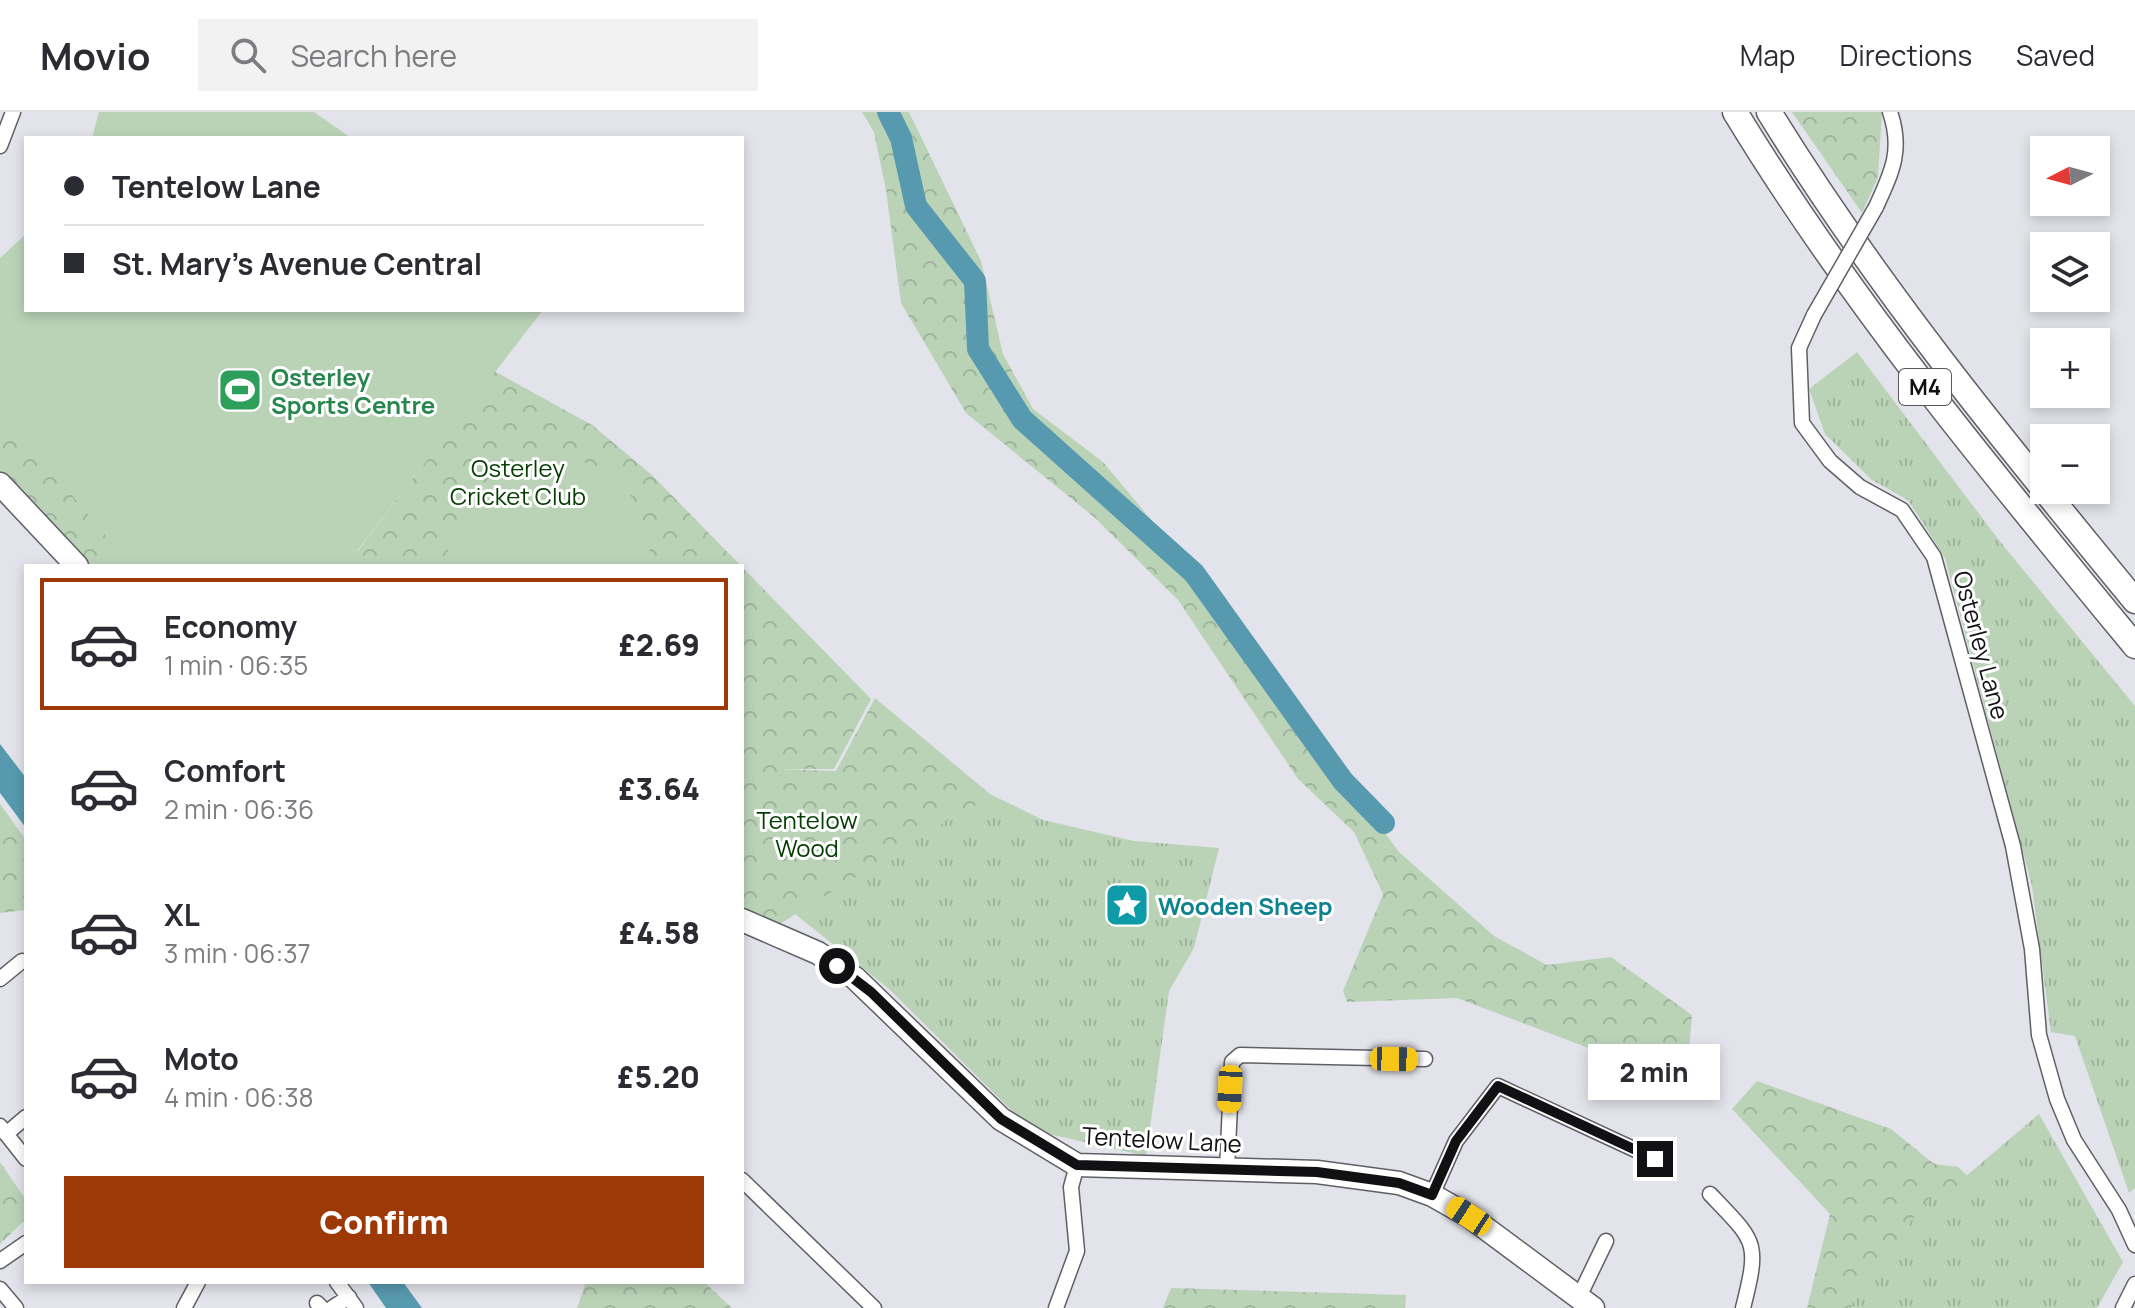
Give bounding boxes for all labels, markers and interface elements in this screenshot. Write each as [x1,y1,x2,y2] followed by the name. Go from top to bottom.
[198,19,758,91] search box
[40,29,150,81] text: Movio
[226,33,270,77] icon: search
[290,35,457,76] text: Search here
[1740,36,1795,74] text: Map
[1839,36,1972,74] text: Directions
[2016,36,2095,74] text: Saved
[2030,136,2110,216] north arrow
[2030,136,2110,504] map controls
[112,166,321,207] text: Tentelow Lane
[2030,232,2110,312] button: layers
[112,243,482,284] text: St. Mary's Avenue Central
[2030,328,2110,408] button: +
[271,360,435,421] place label: Osterley Sports Centre
[216,366,264,414] sports icon: Osterley Sports Centre
[1899,369,1951,405] road number: M4
[2030,424,2110,504] button: −
[450,451,586,512] park label: Osterley Cricket Club
[1946,567,2018,723] street label: Osterley Lane
[164,606,297,647] text: Economy
[68,608,140,680] icon: car
[619,624,700,665] text: £2.69
[164,647,308,683] text: 1 min · 06:35
[164,750,286,791] text: Comfort
[68,752,140,824] icon: car
[618,768,700,809] text: £3.64
[164,791,314,827] text: 2 min · 06:36
[756,803,858,864] park label: Tentelow Wood
[1103,881,1151,929] place icon: Wooden Sheep
[1158,889,1332,922] place label: Wooden Sheep
[164,894,200,935] text: XL
[68,896,140,968] icon: car
[619,912,700,953] text: £4.58
[164,935,311,971] text: 3 min · 06:37
[819,948,855,984] route start
[164,1038,239,1079] text: Moto
[68,1040,140,1112] icon: car
[1589,1043,1721,1099] callout: 2 min
[1370,1047,1418,1071] car
[1620,1054,1688,1090] text: 2 min
[617,1056,700,1097] text: £5.20
[1217,1064,1243,1114] car
[164,1079,314,1115] text: 4 min · 06:38
[1081,1118,1243,1160] street label: Tentelow Lane
[1637,1141,1673,1177] route end
[64,1176,704,1268] button: Confirm
[1442,1193,1496,1239] car

